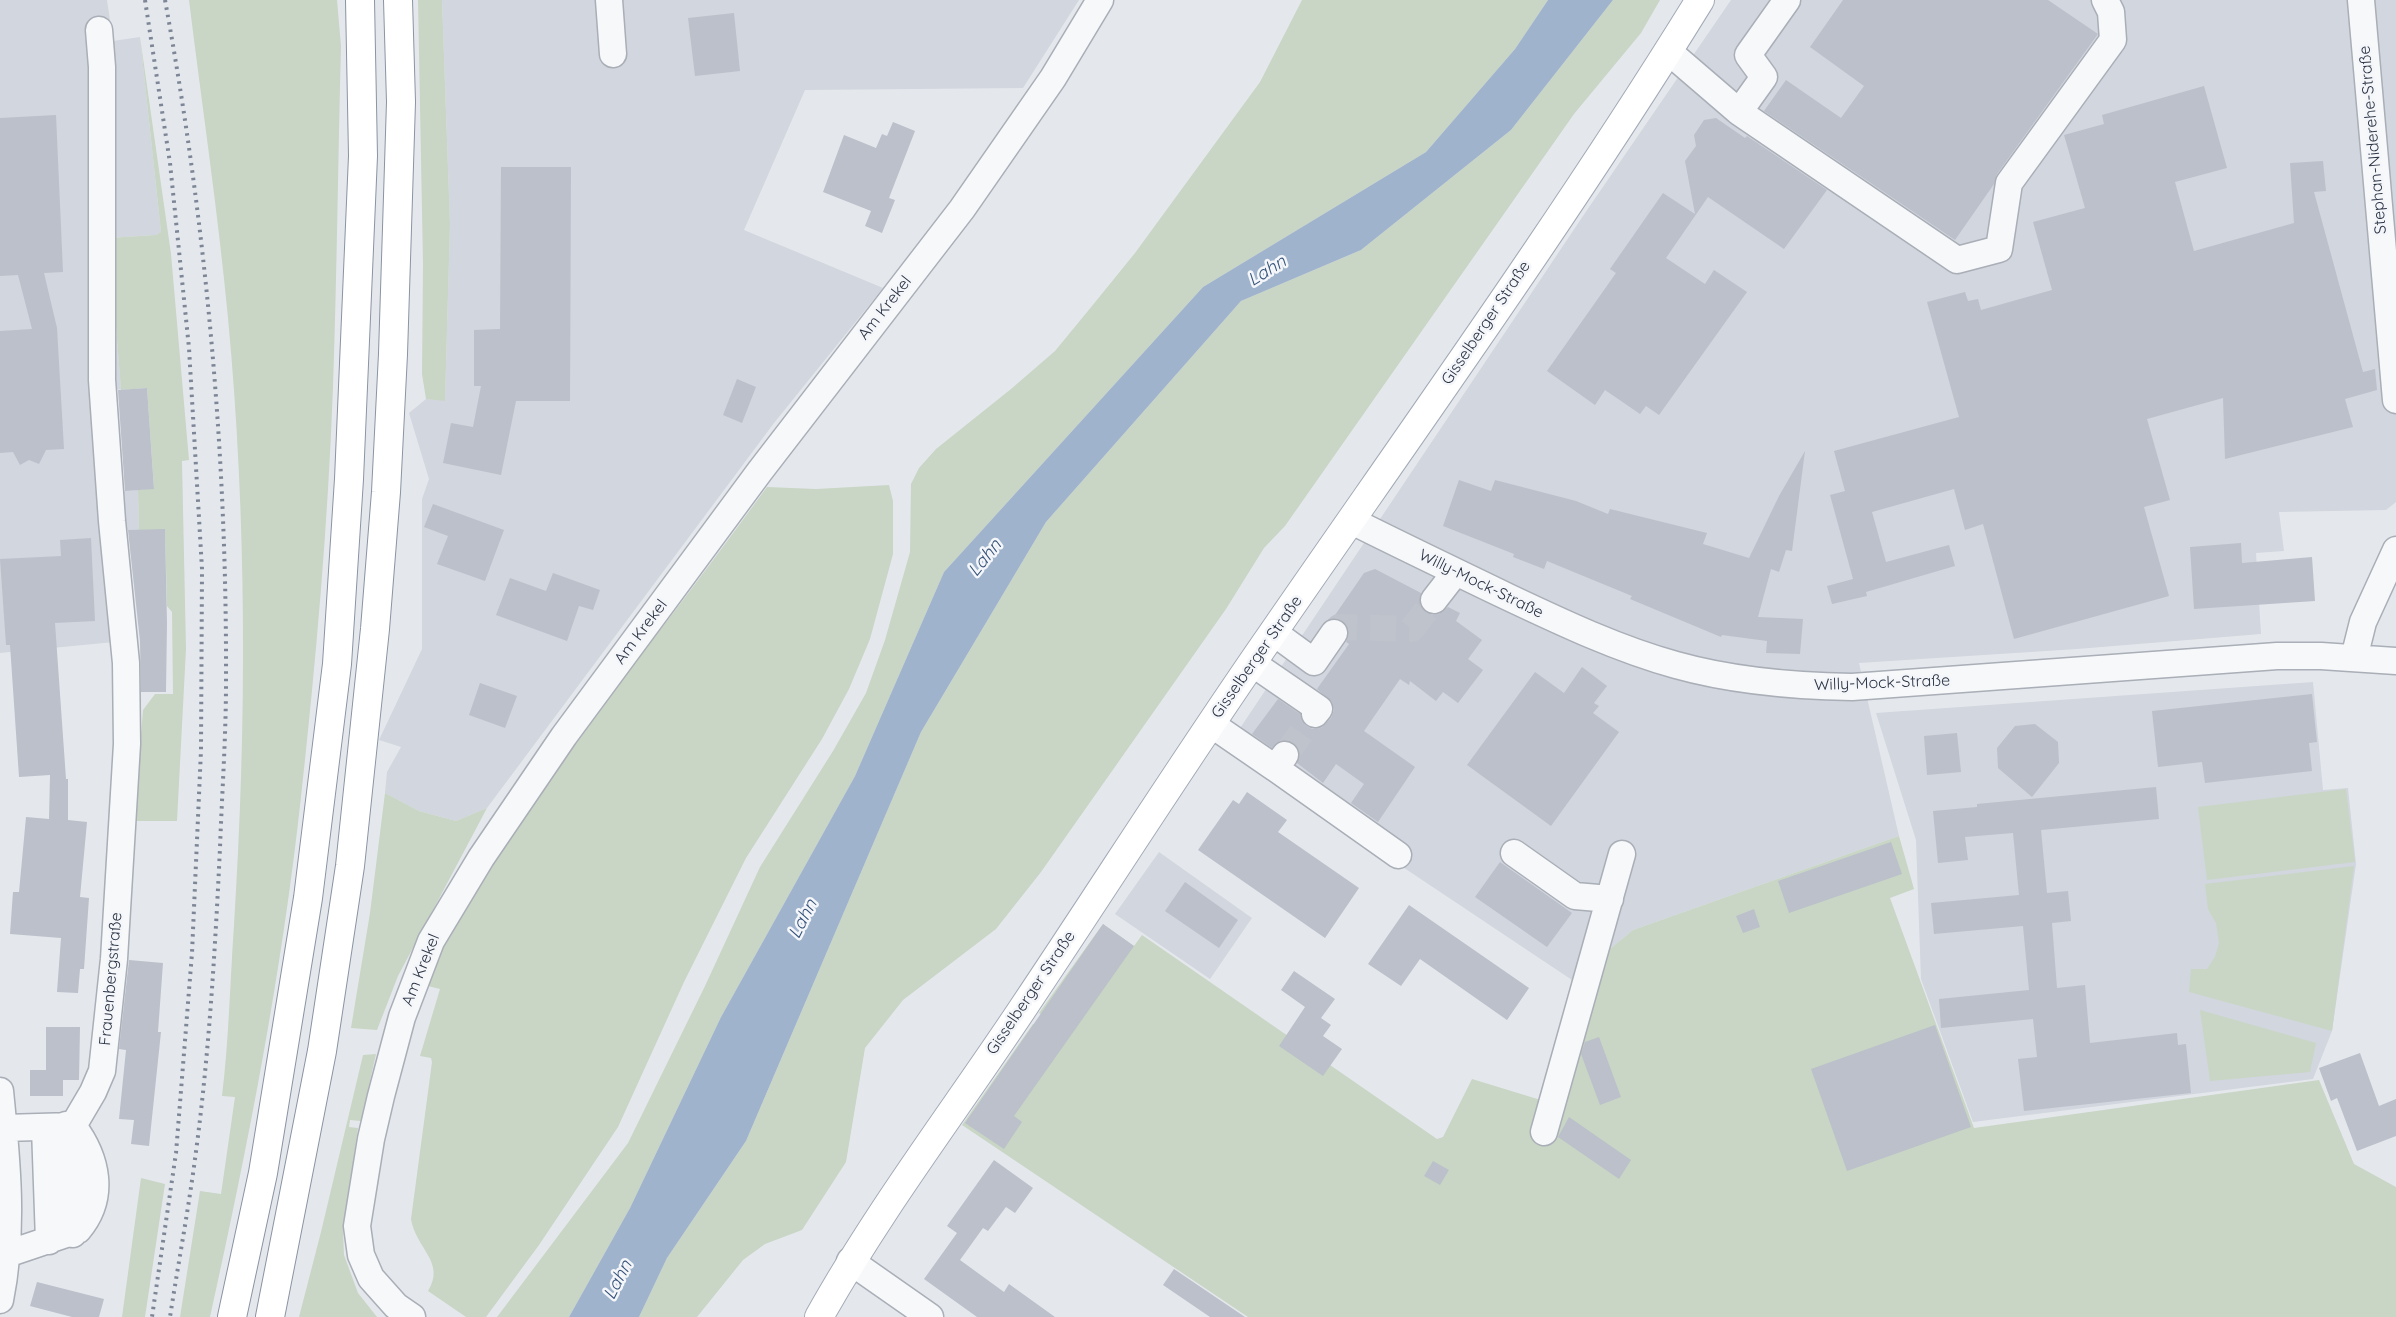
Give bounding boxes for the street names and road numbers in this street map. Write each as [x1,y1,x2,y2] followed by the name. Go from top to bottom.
[2355,45,2391,235] street label: Stephan-Niderehe-Straße
[1438,258,1534,388] street label: Gisselberger Straße
[854,272,916,344] street label: Am Krekel
[1416,546,1546,622] street label: Willy-Mock-Straße
[1208,592,1306,722] street label: Gisselberger Straße
[611,596,671,668] street label: Am Krekel
[1814,671,1950,695] street label: Willy-Mock-Straße
[96,912,126,1046] street label: Frauenbergstraße
[983,928,1079,1058] street label: Gisselberger Straße
[398,931,444,1009] street label: Am Krekel

